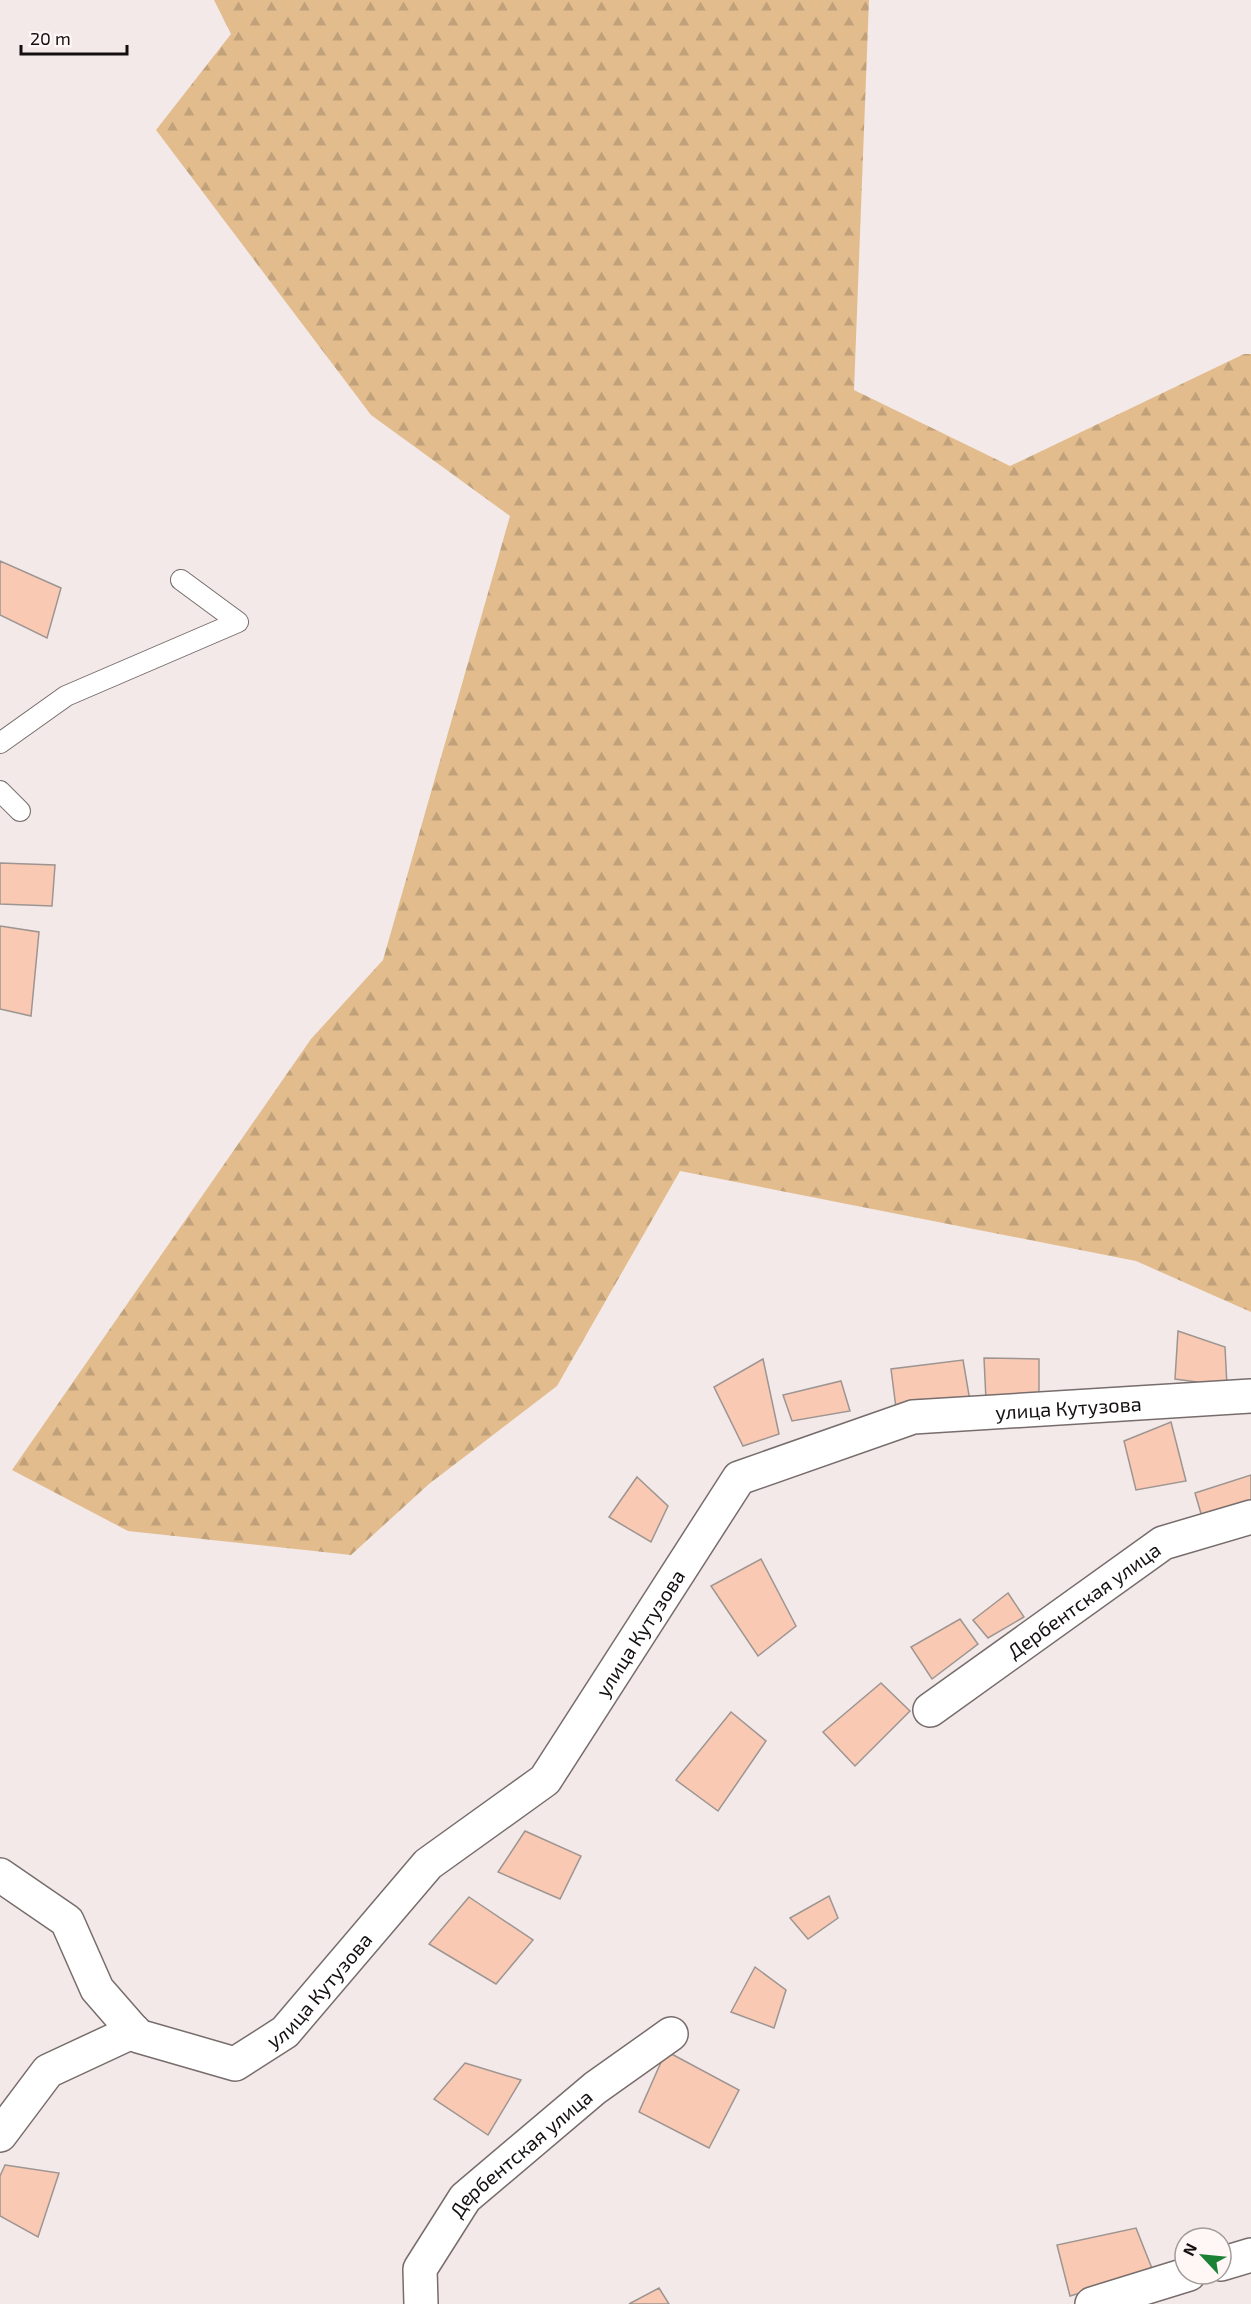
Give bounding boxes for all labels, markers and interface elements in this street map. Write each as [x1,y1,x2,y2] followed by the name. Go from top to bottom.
[21,18,128,56] scale bar
[30,27,71,49] text: 20 m
[994,1391,1142,1425] street label: улица Кутузова
[1002,1537,1165,1663] street label: Дербентская улица
[590,1565,689,1701] street label: улица Кутузова
[262,1927,376,2054] street label: улица Кутузова
[444,2084,597,2222] street label: Дербентская улица
[1173,2226,1233,2286] north arrow
[1178,2240,1200,2259] text: N

